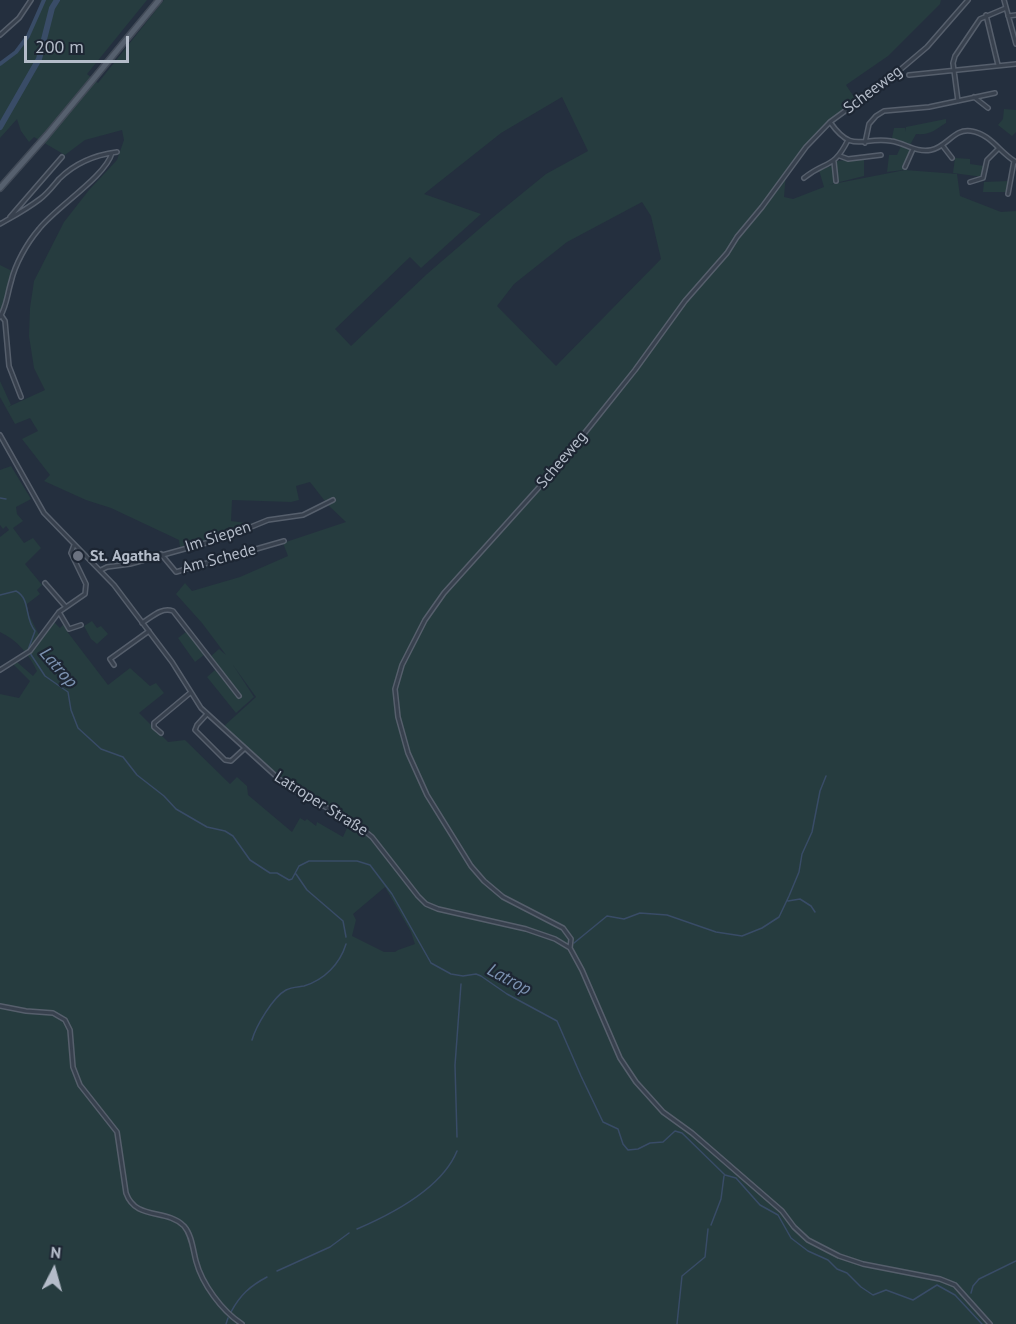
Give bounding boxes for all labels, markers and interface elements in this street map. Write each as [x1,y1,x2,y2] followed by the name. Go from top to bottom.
[27,24,132,62] scale bar
[35,35,84,58] text: 200 m
[840,62,906,118] street label: Scheeweg
[533,428,591,492] street label: Scheeweg
[183,517,253,557] street label: Im Siepen
[180,540,258,578] street label: Am Schede
[90,546,160,566] place label: St. Agatha
[71,549,85,563] marker: St. Agatha
[35,643,81,693] water label: Latrop
[271,768,371,840] street label: Latroper Straße
[483,960,535,1000] water label: Latrop
[24,1240,84,1300] north arrow
[50,1242,62,1263] text: N

